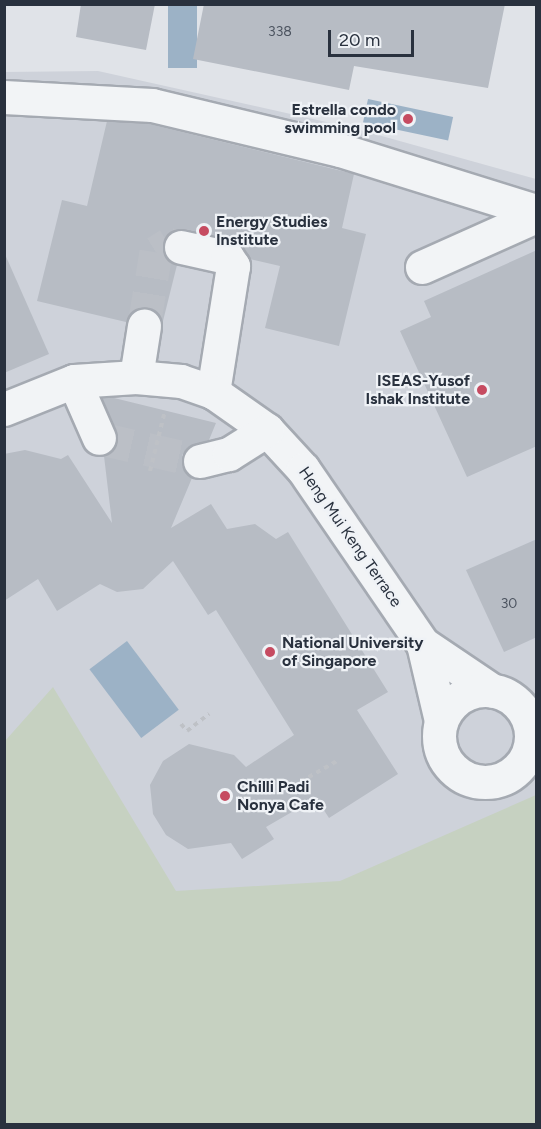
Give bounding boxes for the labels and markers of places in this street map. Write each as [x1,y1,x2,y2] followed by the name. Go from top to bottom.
[284,100,396,138] place label: Estrella condo swimming pool
[401,112,415,126] marker: Estrella condo swimming pool
[216,212,327,250] place label: Energy Studies Institute
[197,224,211,238] marker: Energy Studies Institute
[365,371,470,409] place label: ISEAS-Yusof Ishak Institute
[475,383,489,397] marker: ISEAS-Yusof Ishak Institute
[282,633,424,671] place label: National University of Singapore
[263,645,277,659] marker: National University of Singapore
[237,777,324,815] place label: Chilli Padi Nonya Cafe
[218,789,232,803] marker: Chilli Padi Nonya Cafe

